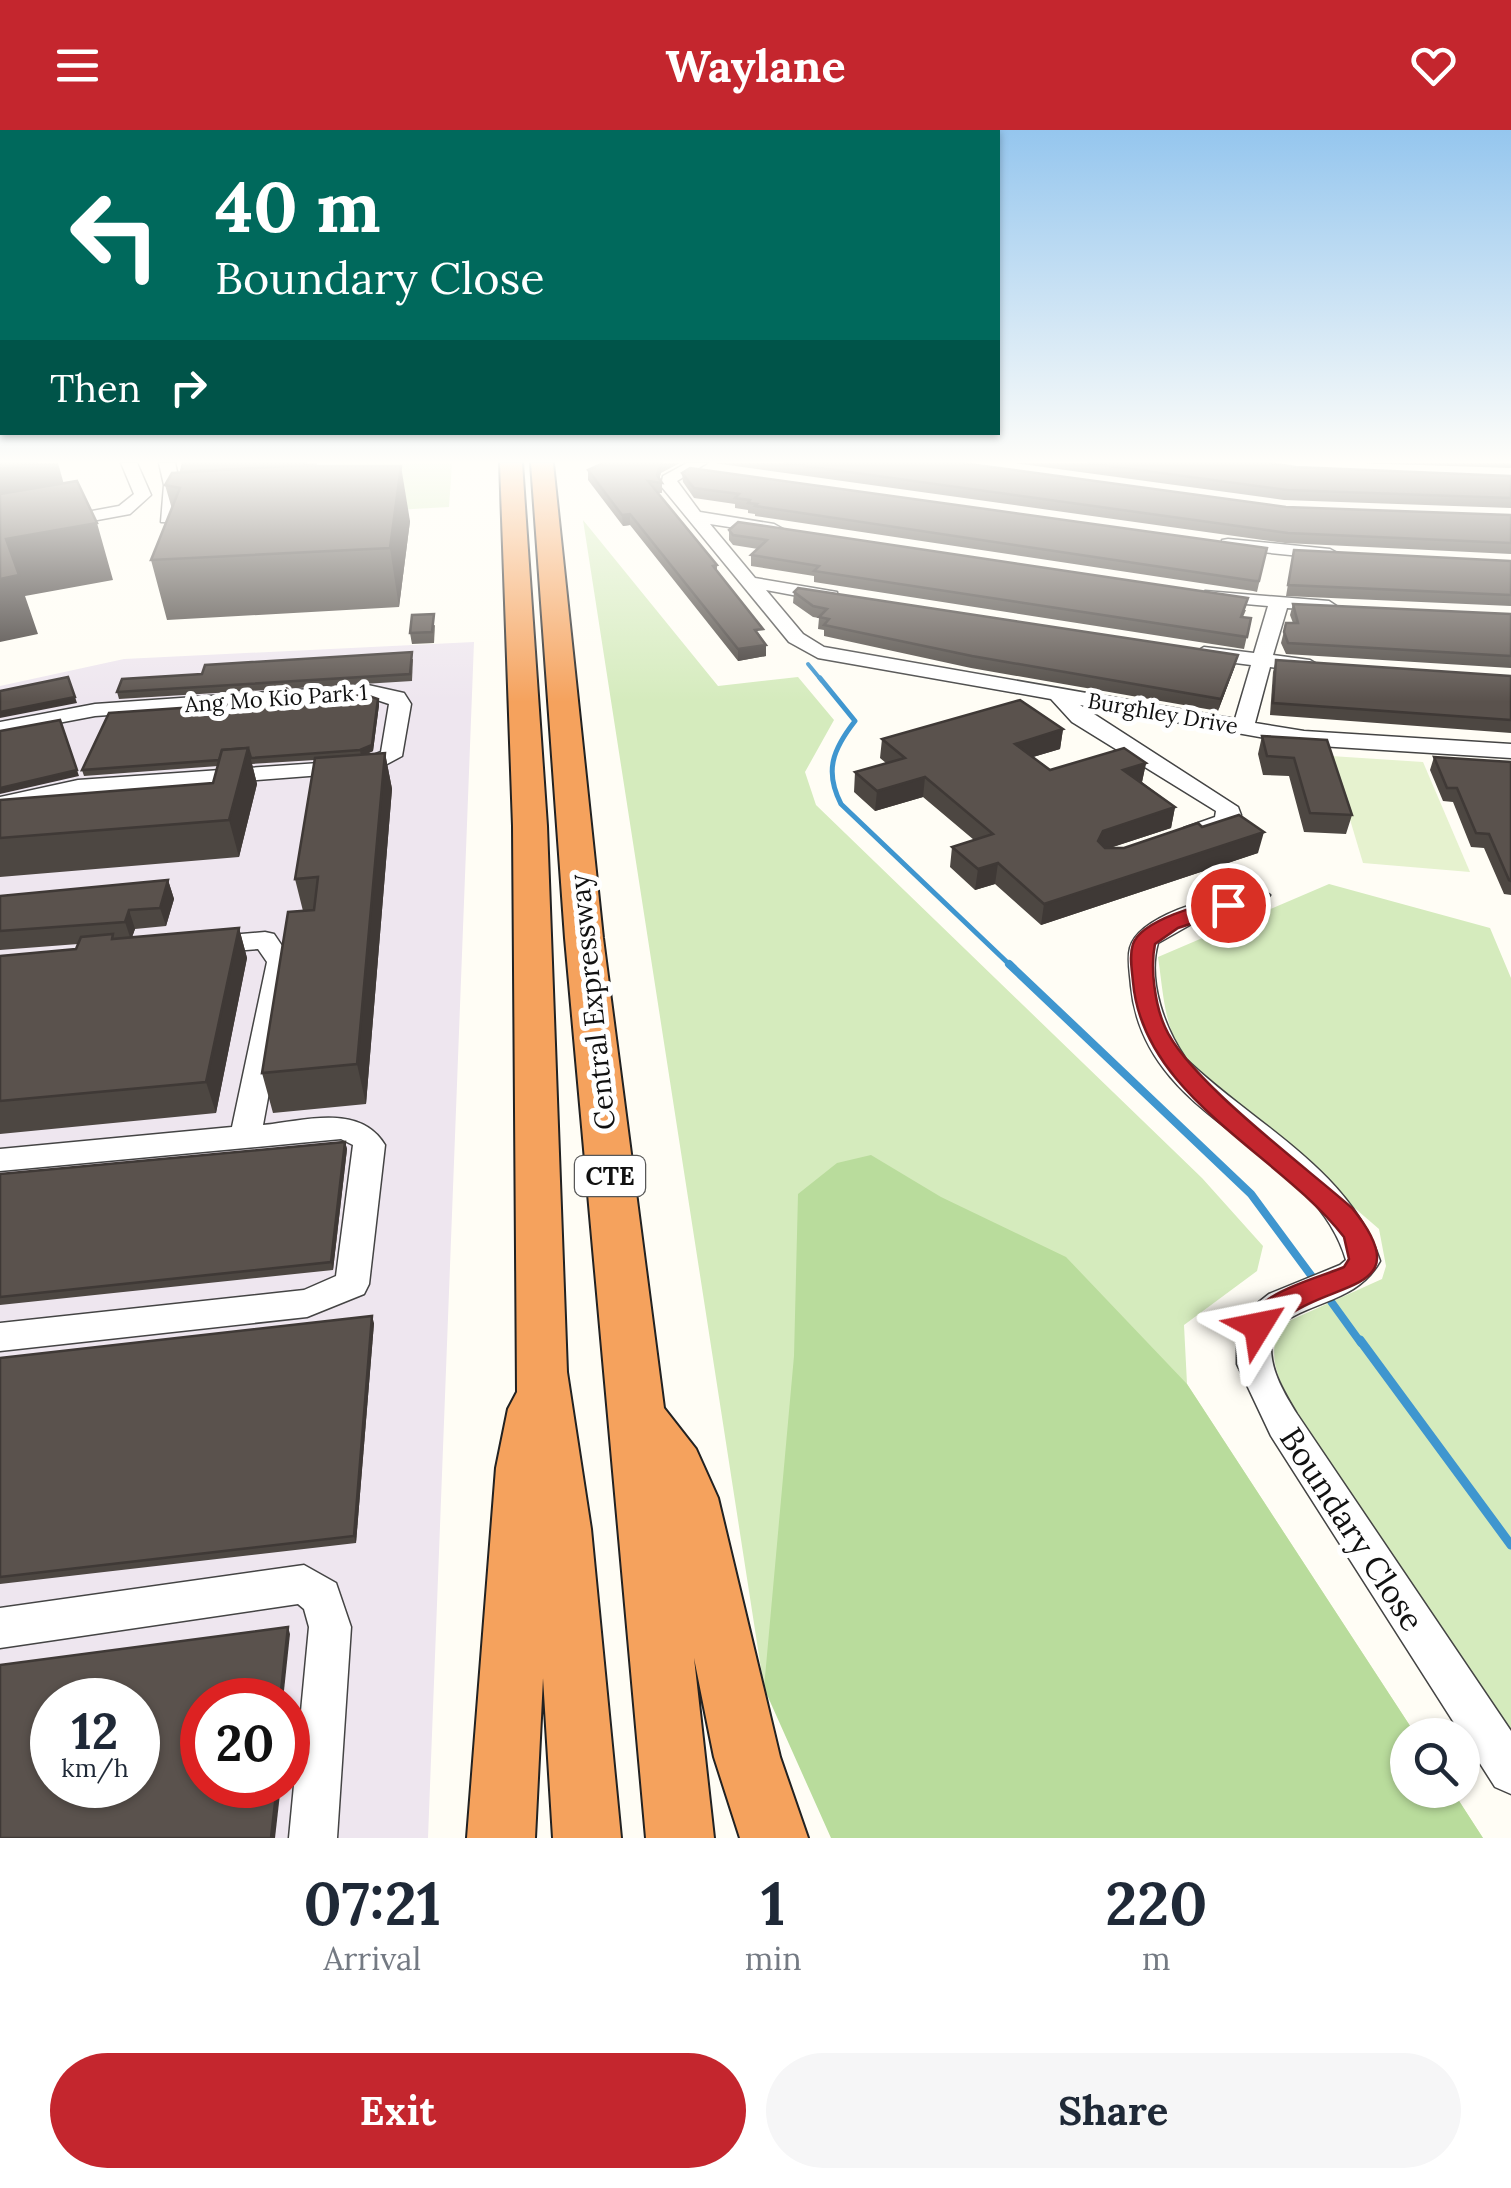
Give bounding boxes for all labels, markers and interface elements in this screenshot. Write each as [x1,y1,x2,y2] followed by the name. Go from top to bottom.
[665,37,846,94] text: Waylane
[50,38,105,93] icon: menu
[1406,38,1461,93] icon: heart
[215,162,381,251] text: 40 m
[50,170,180,300] icon: left
[215,249,545,306] text: Boundary Close
[161,360,216,415] icon: right
[50,364,141,412] text: Then
[183,678,368,718] street label: Ang Mo Kio Park 1
[1086,686,1240,740] street label: Burghley Drive
[1186,863,1271,948] pin
[561,872,623,1132] street label: Central Expressway
[1201,878,1256,933] icon: arrive
[575,1156,645,1196] road number: CTE
[1206,1274,1310,1378] position arrow
[1271,1420,1433,1638] street label: Boundary Close
[180,1678,310,1808] speed limit sign: 20
[72,1699,118,1763] text: 12
[1390,1718,1480,1808] map controls
[1390,1718,1480,1808] button: search
[61,1752,129,1784] text: km/h
[304,1865,441,1941] text: 07:21
[761,1865,785,1941] text: 1
[1105,1865,1207,1941] text: 220
[323,1938,421,1979] text: Arrival
[745,1938,802,1979] text: min
[1142,1938,1171,1979] text: m
[50,2053,746,2168] button: Exit
[766,2053,1461,2168] button: Share

